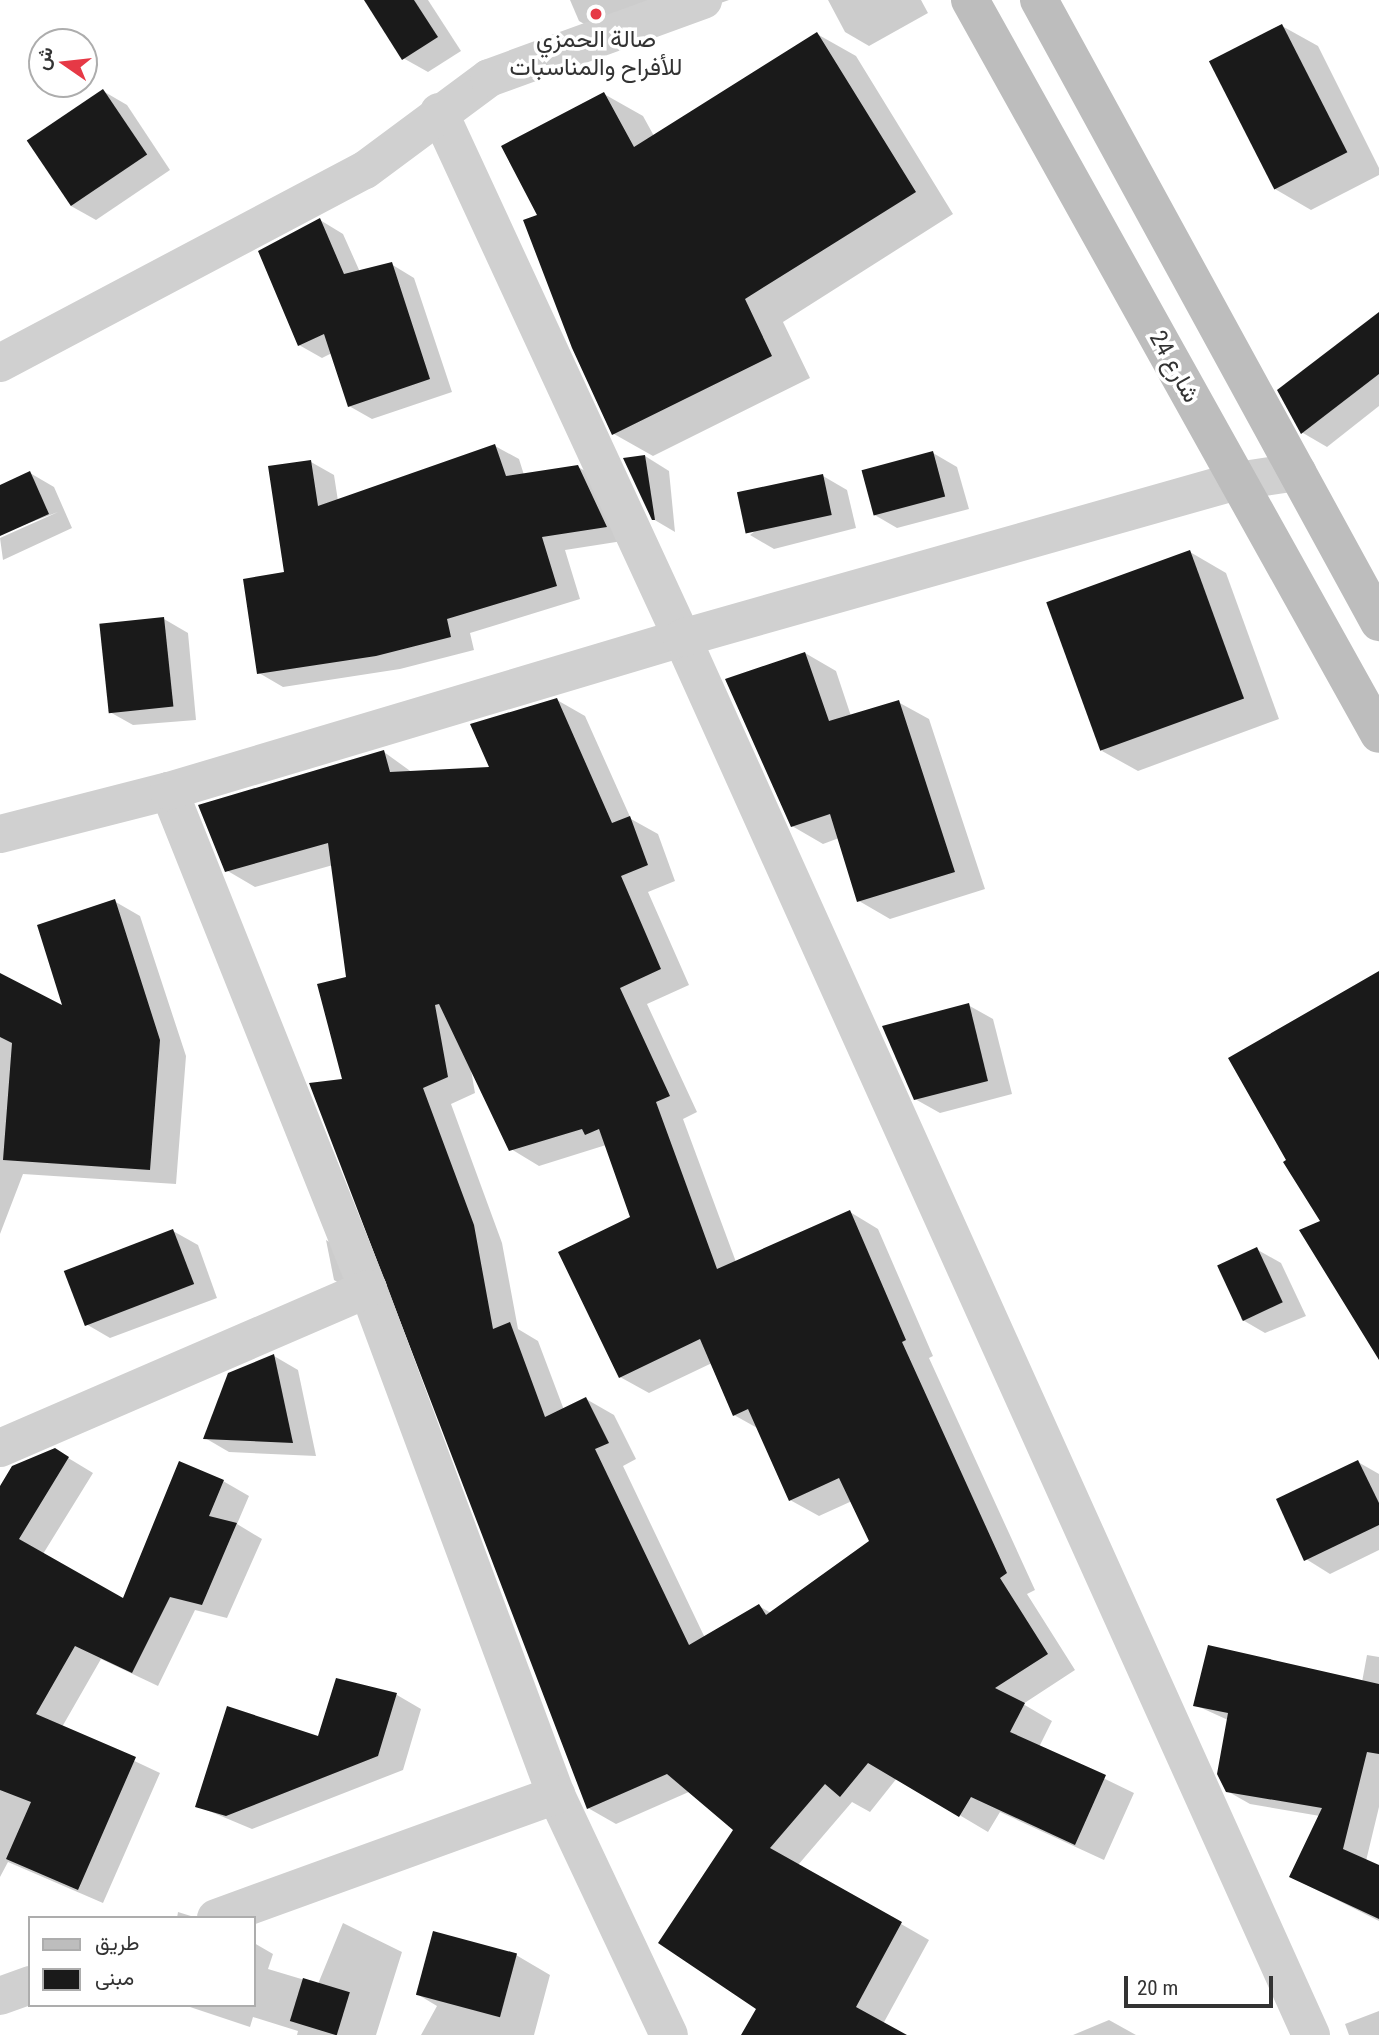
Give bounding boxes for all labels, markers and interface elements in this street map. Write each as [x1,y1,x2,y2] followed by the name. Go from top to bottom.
[588,6,604,22] marker: صالة الحمزي للأفراح والمناسبات
[510,26,682,82] place label: صالة الحمزي للأفراح والمناسبات
[28,28,98,98] north arrow
[30,44,58,72] text: ش
[1143,326,1205,408] street label: شارع 24
[28,1916,256,2007] legend
[95,1931,140,1955] text: طريق
[1127,1962,1276,2006] scale bar
[95,1966,134,1990] text: مبنى
[1137,1976,1178,2000] text: 20 m

